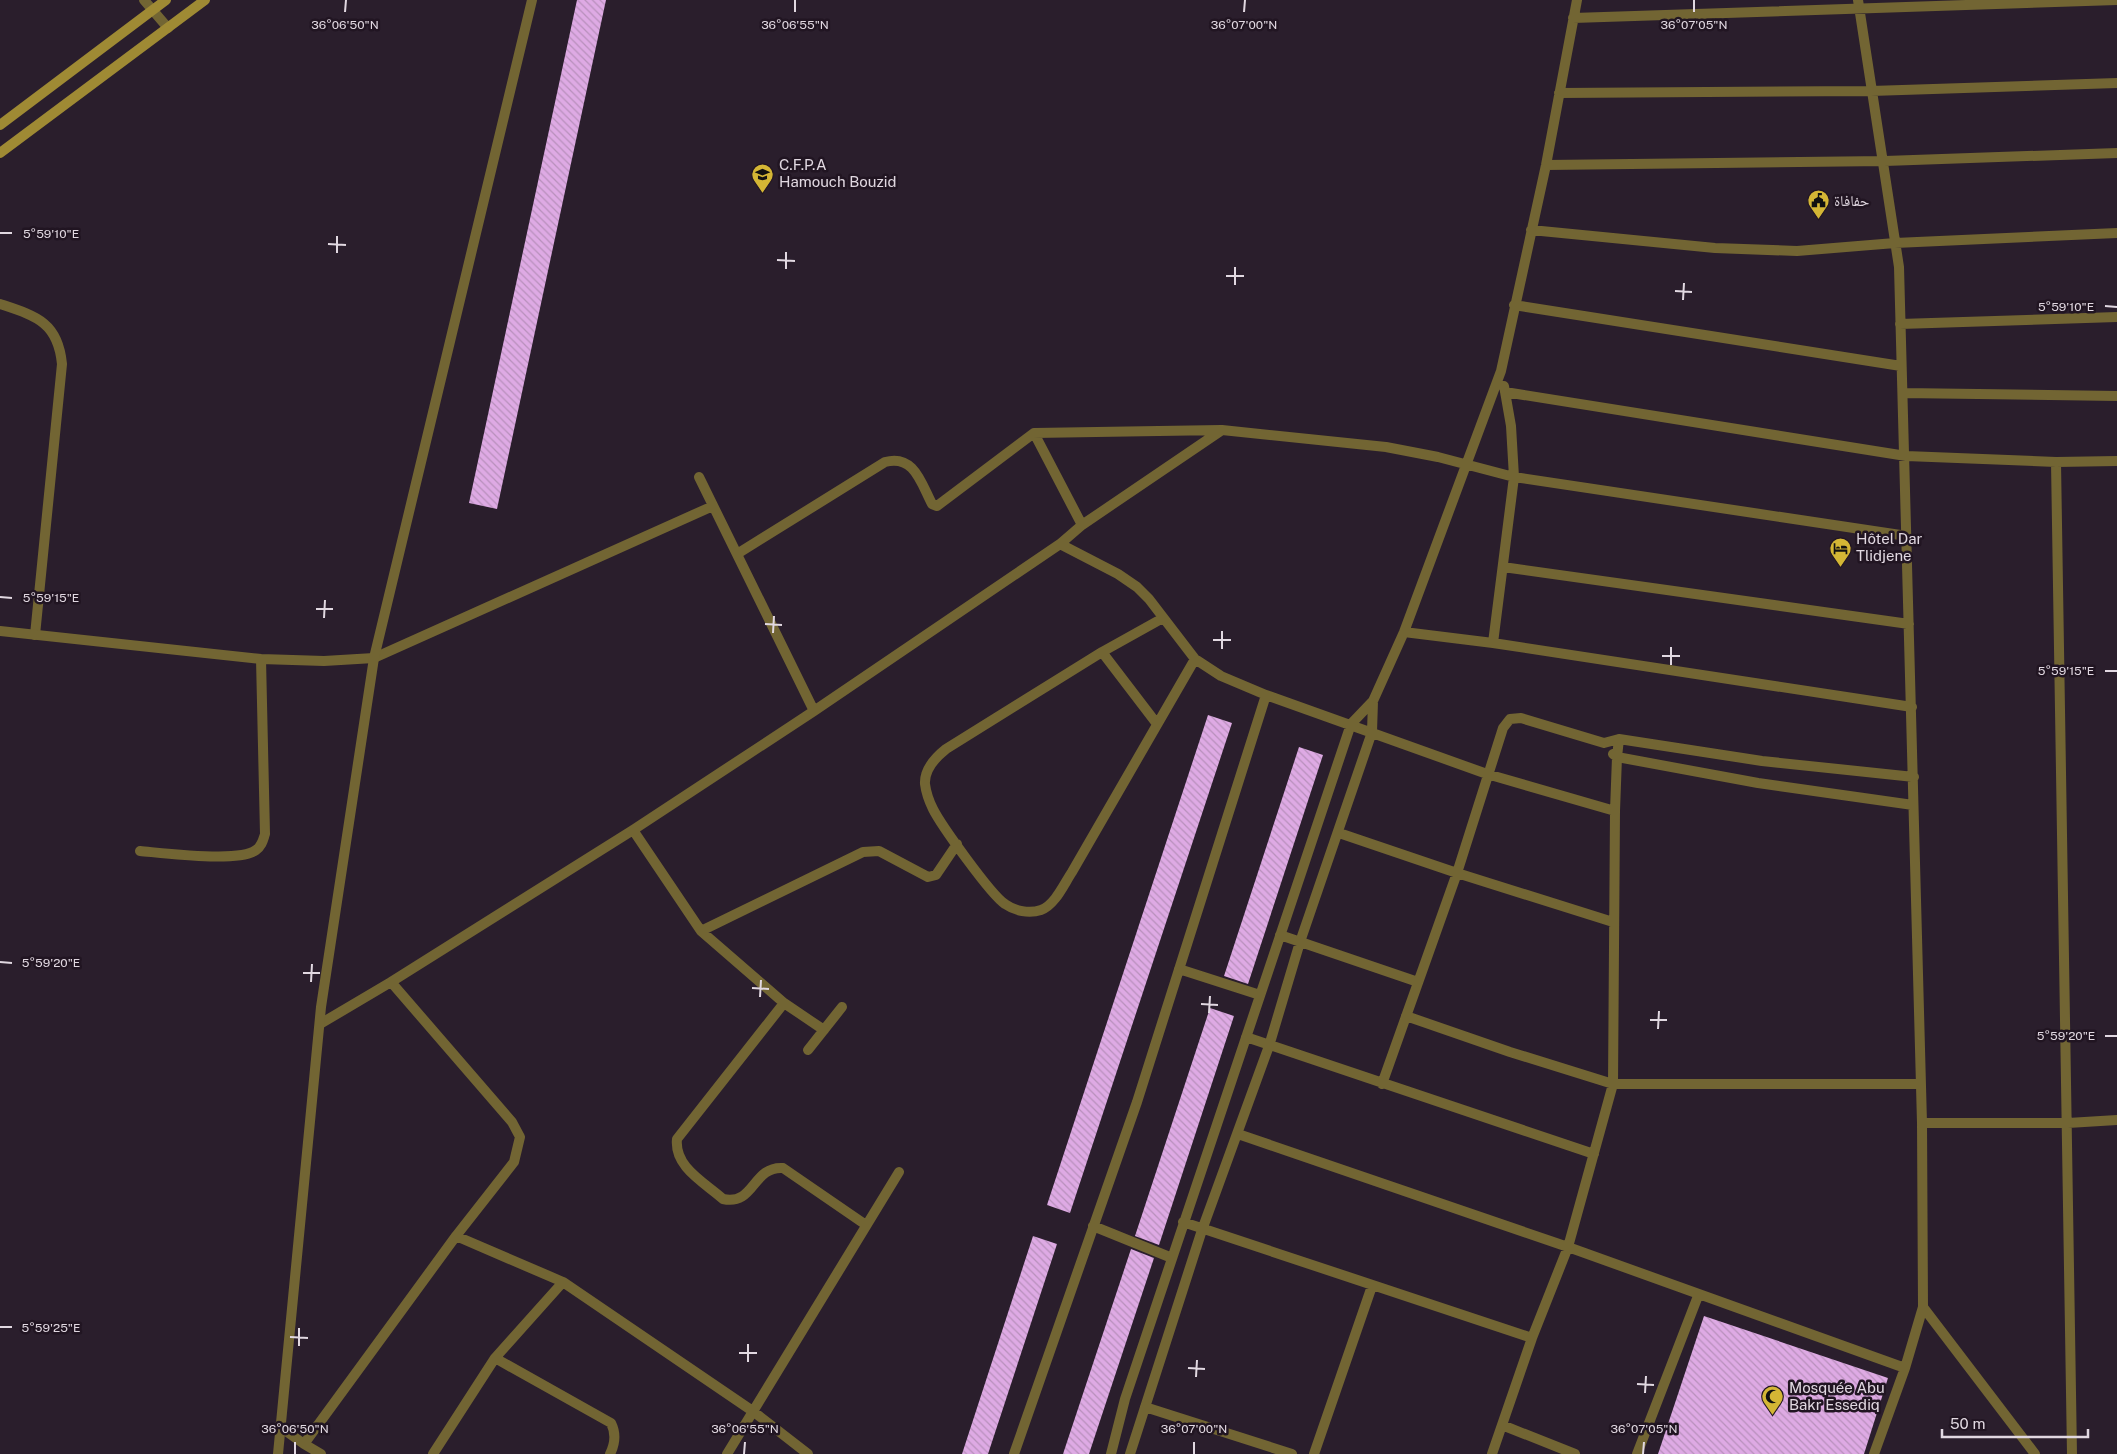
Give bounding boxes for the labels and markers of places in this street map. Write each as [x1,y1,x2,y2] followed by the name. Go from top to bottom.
[779,156,896,190] place label: C.F.P.A Hamouch Bouzid
[751,162,775,193] school or university icon: C.F.P.A Hamouch Bouzid
[1806,189,1830,220] public building icon: حفافاة
[1834,192,1870,209] place label: حفافاة
[1856,530,1923,564] place label: Hôtel Dar Tlidjene
[1828,536,1852,567] hotel icon: Hôtel Dar Tlidjene
[1789,1379,1885,1413] place label: Mosquée Abu Bakr Essediq
[1761,1385,1785,1416] mosque icon: Mosquée Abu Bakr Essediq

